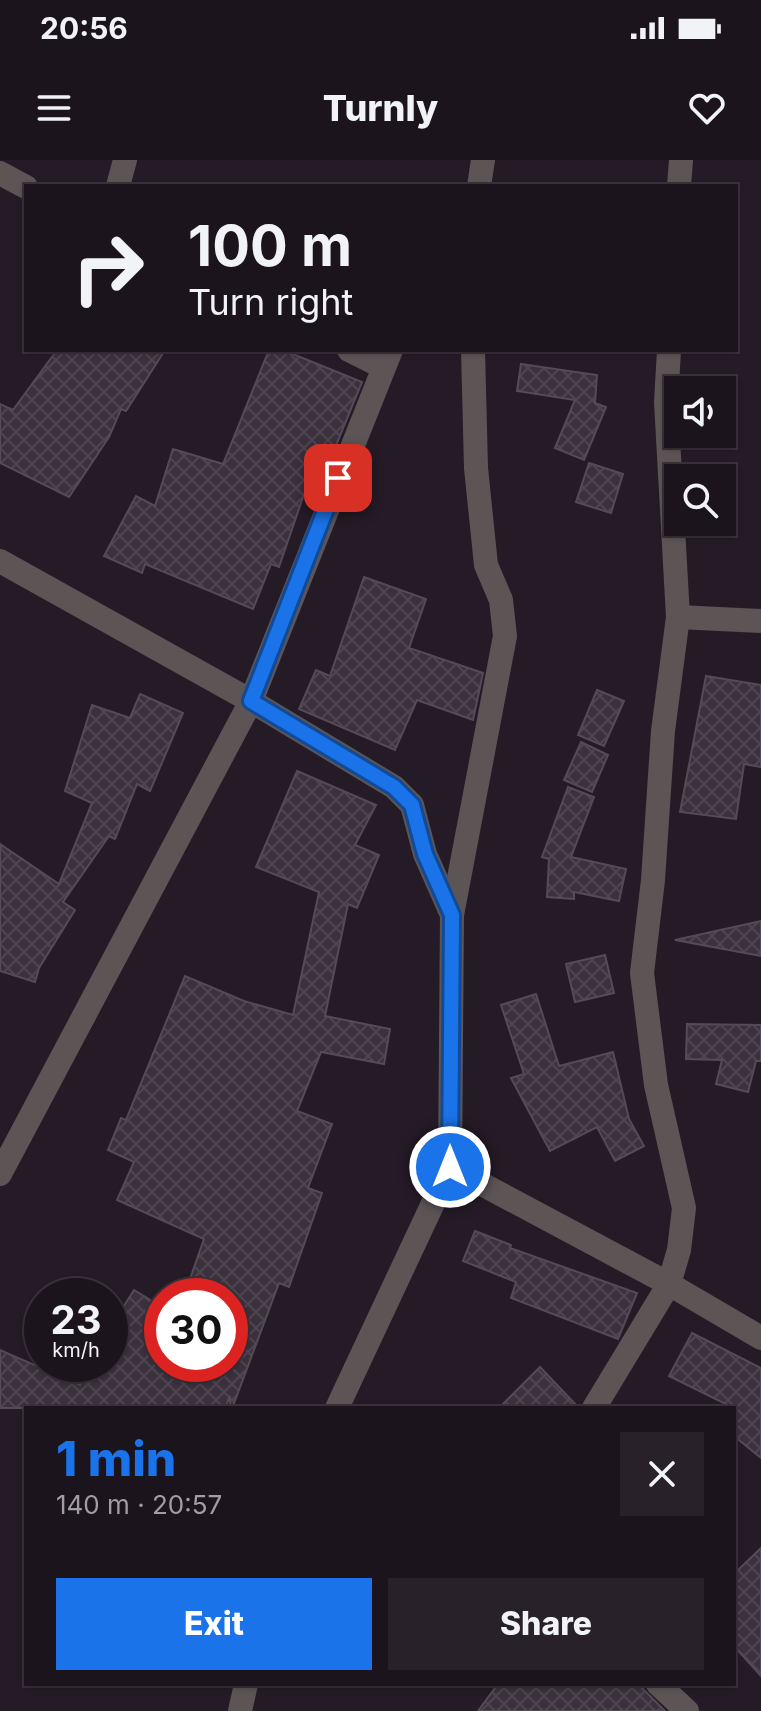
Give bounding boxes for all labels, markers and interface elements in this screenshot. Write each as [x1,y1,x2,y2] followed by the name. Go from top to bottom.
[40,10,128,46] text: 20:56
[32,86,76,130] icon: menu
[323,86,438,130] text: Turnly
[685,86,729,130] icon: heart
[188,212,352,280] text: 100 m
[56,216,160,320] icon: right
[188,280,353,324] text: Turn right
[664,376,736,536] map controls
[664,376,736,448] button: sound
[304,444,372,512] pin
[316,456,360,500] icon: arrive
[664,464,736,536] button: search
[408,1125,492,1209] position arrow
[144,1278,248,1382] speed limit sign: 30
[50,1295,102,1344] text: 23
[52,1338,100,1362] text: km/h
[56,1429,176,1488] text: 1 min
[620,1432,704,1516] button: close
[56,1489,222,1520] text: 140 m · 20:57
[56,1578,372,1670] button: Exit
[388,1578,704,1670] button: Share

